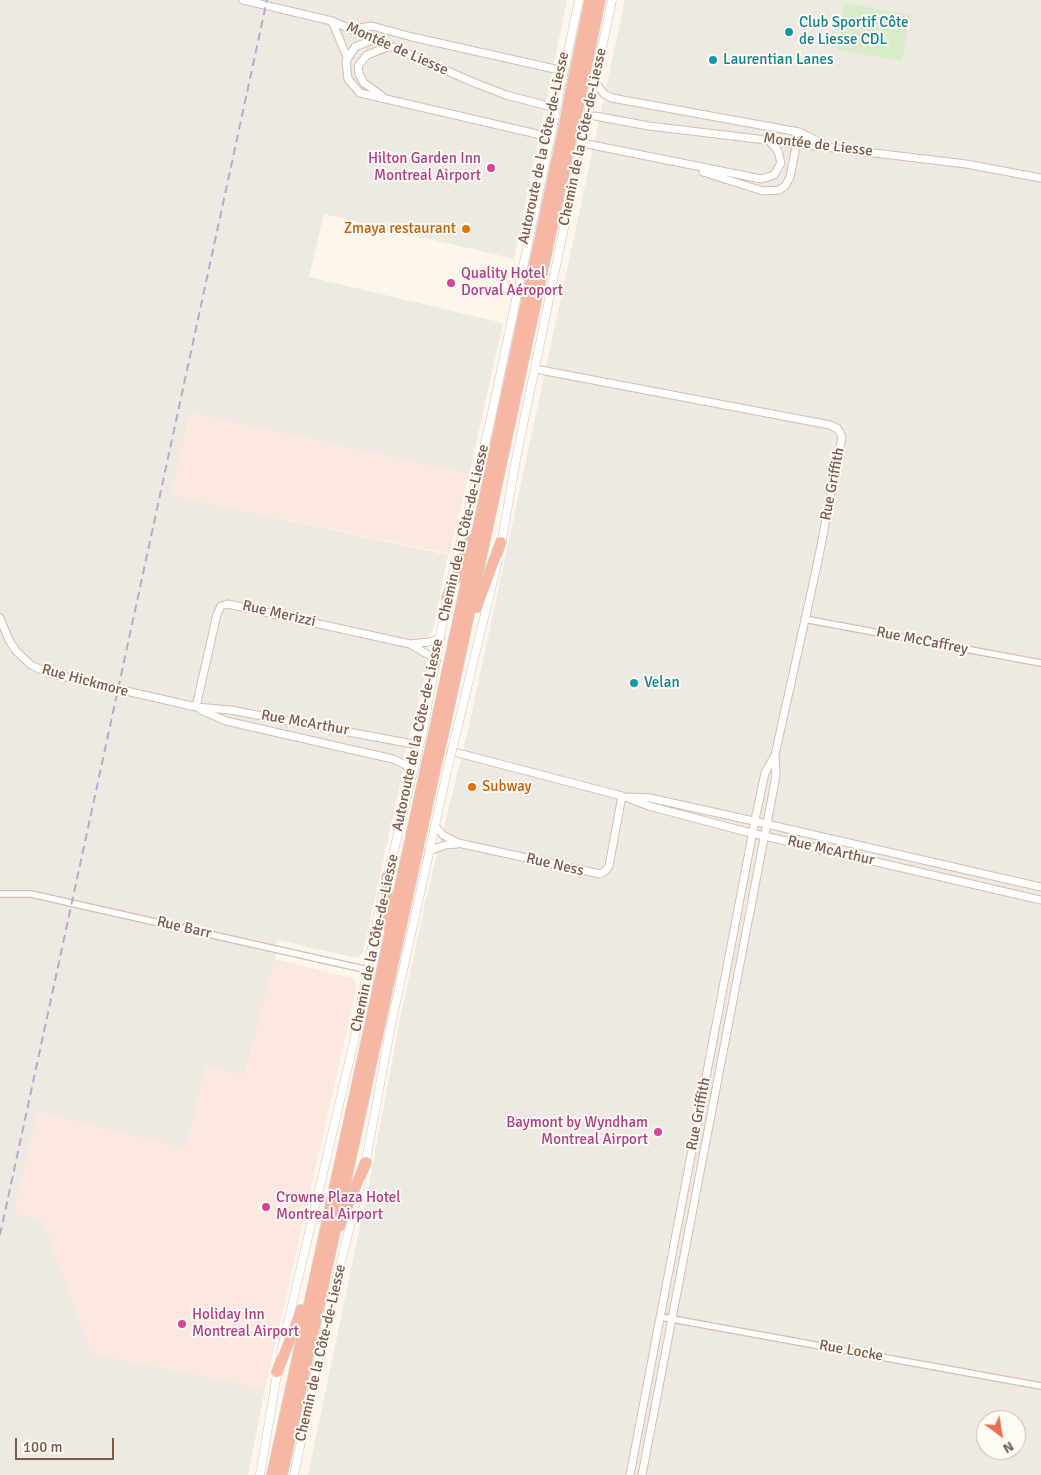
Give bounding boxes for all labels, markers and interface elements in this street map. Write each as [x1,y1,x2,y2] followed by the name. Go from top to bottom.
[799,14,909,49] place label: Club Sportif Côte de Liesse CDL
[343,18,451,80] street label: Montée de Liesse
[783,26,795,38] marker: Club Sportif Côte de Liesse CDL
[555,46,611,228] street label: Chemin de la Côte-de-Liesse
[515,50,573,246] street label: Autoroute de la Côte-de-Liesse
[723,51,833,69] place label: Laurentian Lanes
[707,54,719,66] marker: Laurentian Lanes
[762,129,874,161] street label: Montée de Liesse
[368,150,481,185] place label: Hilton Garden Inn Montreal Airport
[485,162,497,174] marker: Hilton Garden Inn Montreal Airport
[344,220,456,238] place label: Zmaya restaurant
[460,223,472,235] marker: Zmaya restaurant
[461,265,563,300] place label: Quality Hotel Dorval Aéroport
[445,277,457,289] marker: Quality Hotel Dorval Aéroport
[435,443,493,623] street label: Chemin de la Côte-de-Liesse
[817,446,849,522] street label: Rue Griffith
[241,597,317,631] street label: Rue Merizzi
[875,623,969,659] street label: Rue McCaffrey
[389,637,447,833] street label: Autoroute de la Côte-de-Liesse
[40,661,130,701] street label: Rue Hickmore
[644,674,680,692] place label: Velan
[628,677,640,689] marker: Velan
[260,706,350,740] street label: Rue McArthur
[482,778,532,796] place label: Subway
[466,781,478,793] marker: Subway
[786,832,876,870] street label: Rue McArthur
[524,850,586,880] street label: Rue Ness
[347,852,403,1034] street label: Chemin de la Côte-de-Liesse
[155,913,213,943] street label: Rue Barr
[683,1076,715,1152] street label: Rue Griffith
[506,1114,648,1149] place label: Baymont by Wyndham Montreal Airport
[652,1126,664,1138] marker: Baymont by Wyndham Montreal Airport
[276,1189,401,1224] place label: Crowne Plaza Hotel Montreal Airport
[260,1201,272,1213] marker: Crowne Plaza Hotel Montreal Airport
[292,1263,350,1443] street label: Chemin de la Côte-de-Liesse
[192,1306,299,1341] place label: Holiday Inn Montreal Airport
[176,1318,188,1330] marker: Holiday Inn Montreal Airport
[818,1337,884,1365] street label: Rue Locke
[976,1410,1026,1460] north arrow
[18,1428,116,1460] scale bar
[23,1438,63,1456] text: 100 m
[1000,1438,1017,1457] text: N

